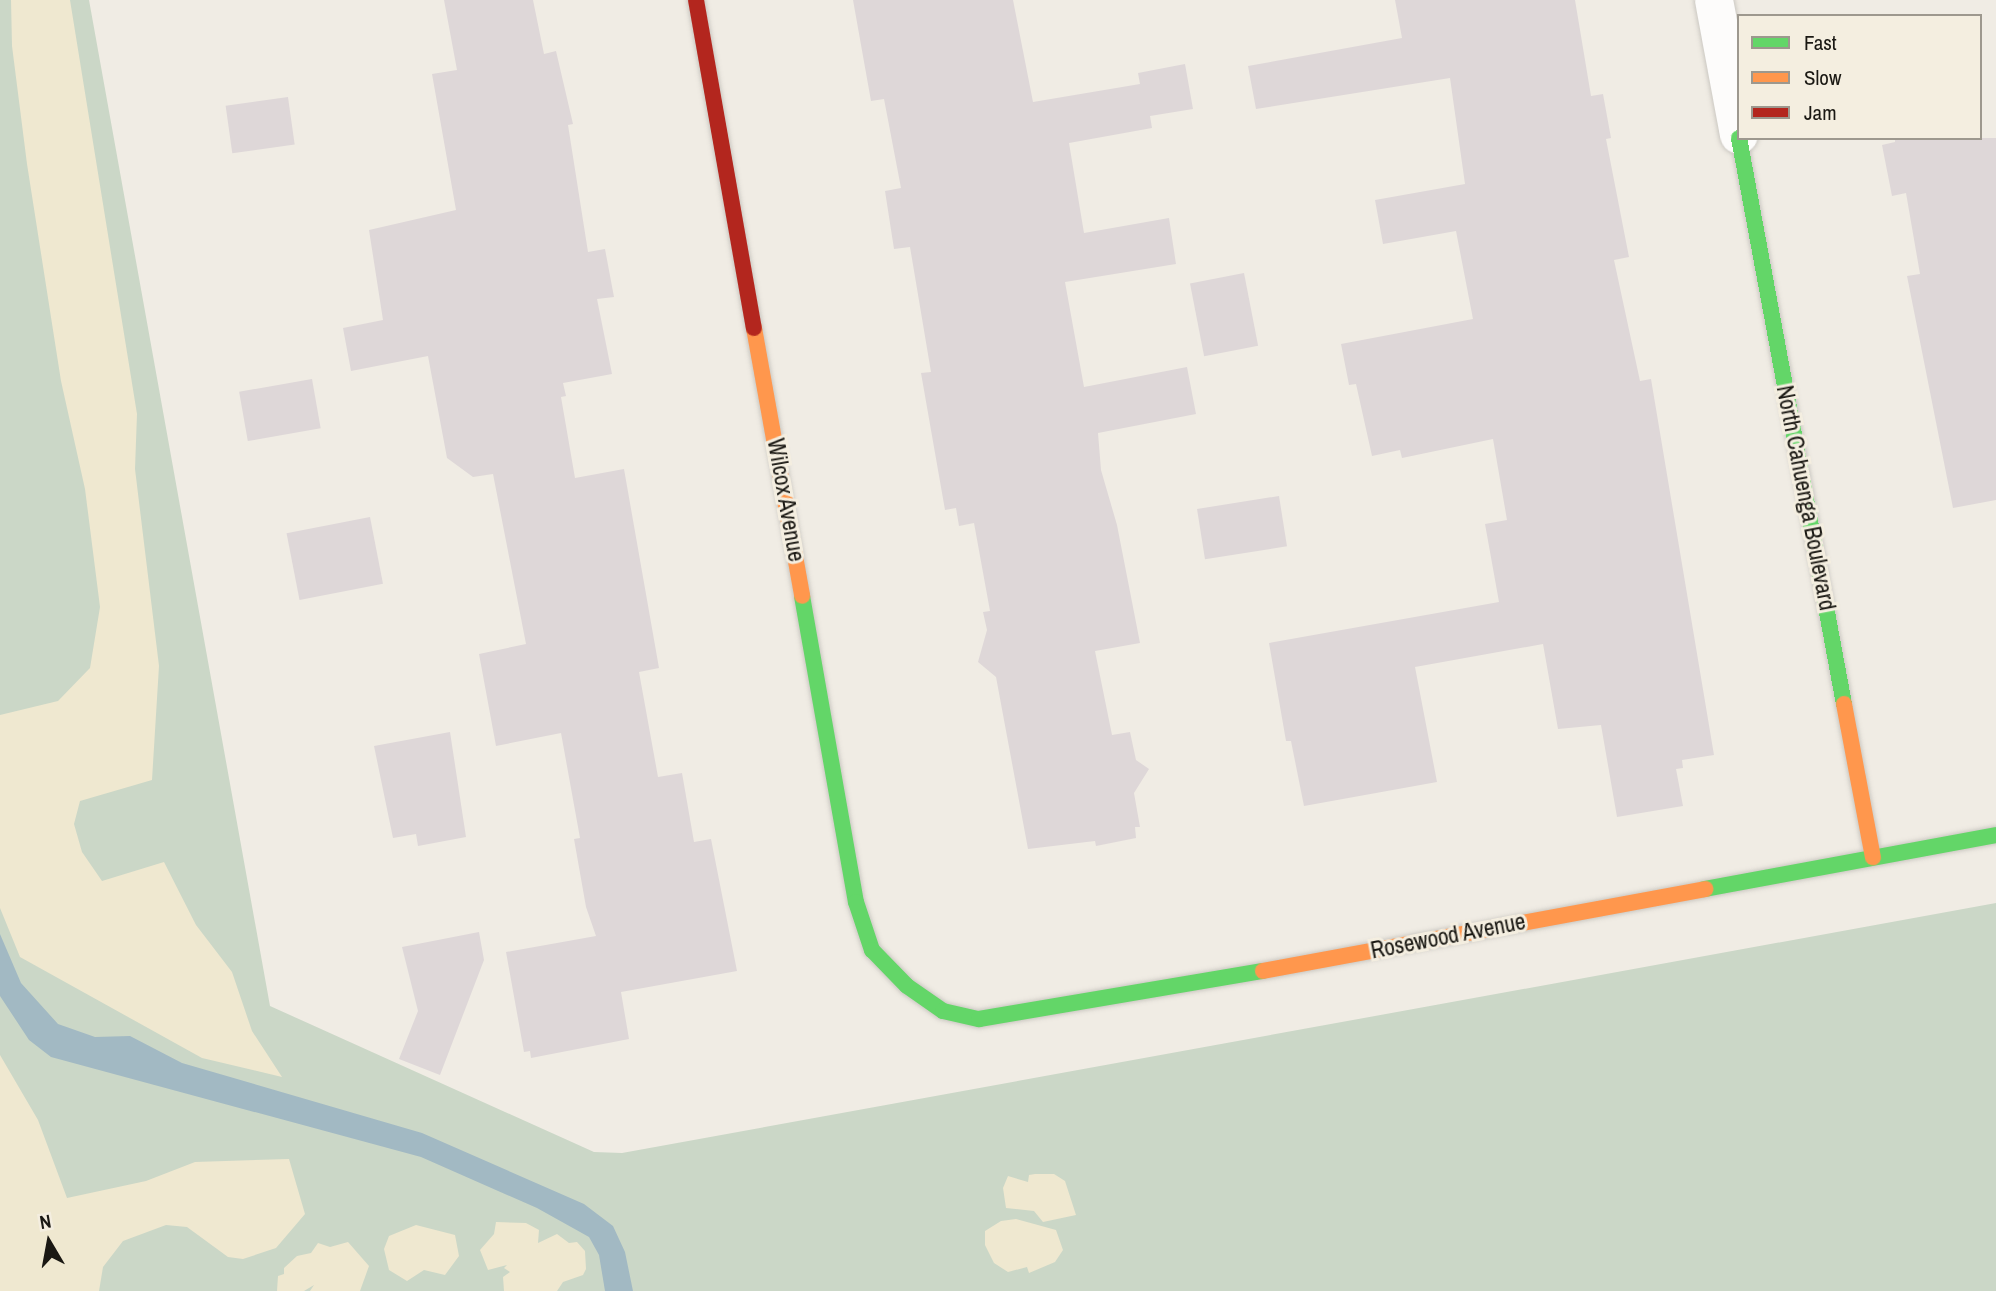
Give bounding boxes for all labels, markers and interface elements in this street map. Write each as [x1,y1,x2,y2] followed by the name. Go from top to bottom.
[1737,14,1982,140] legend
[1804,28,1837,57] text: Fast
[1804,63,1841,92] text: Slow
[1804,98,1837,127] text: Jam
[1771,383,1841,613] street label: North Cahuenga Boulevard
[762,436,810,564] street label: Wilcox Avenue
[1368,907,1528,965] street label: Rosewood Avenue
[14,1207,84,1277] north arrow
[38,1208,53,1235] text: N

